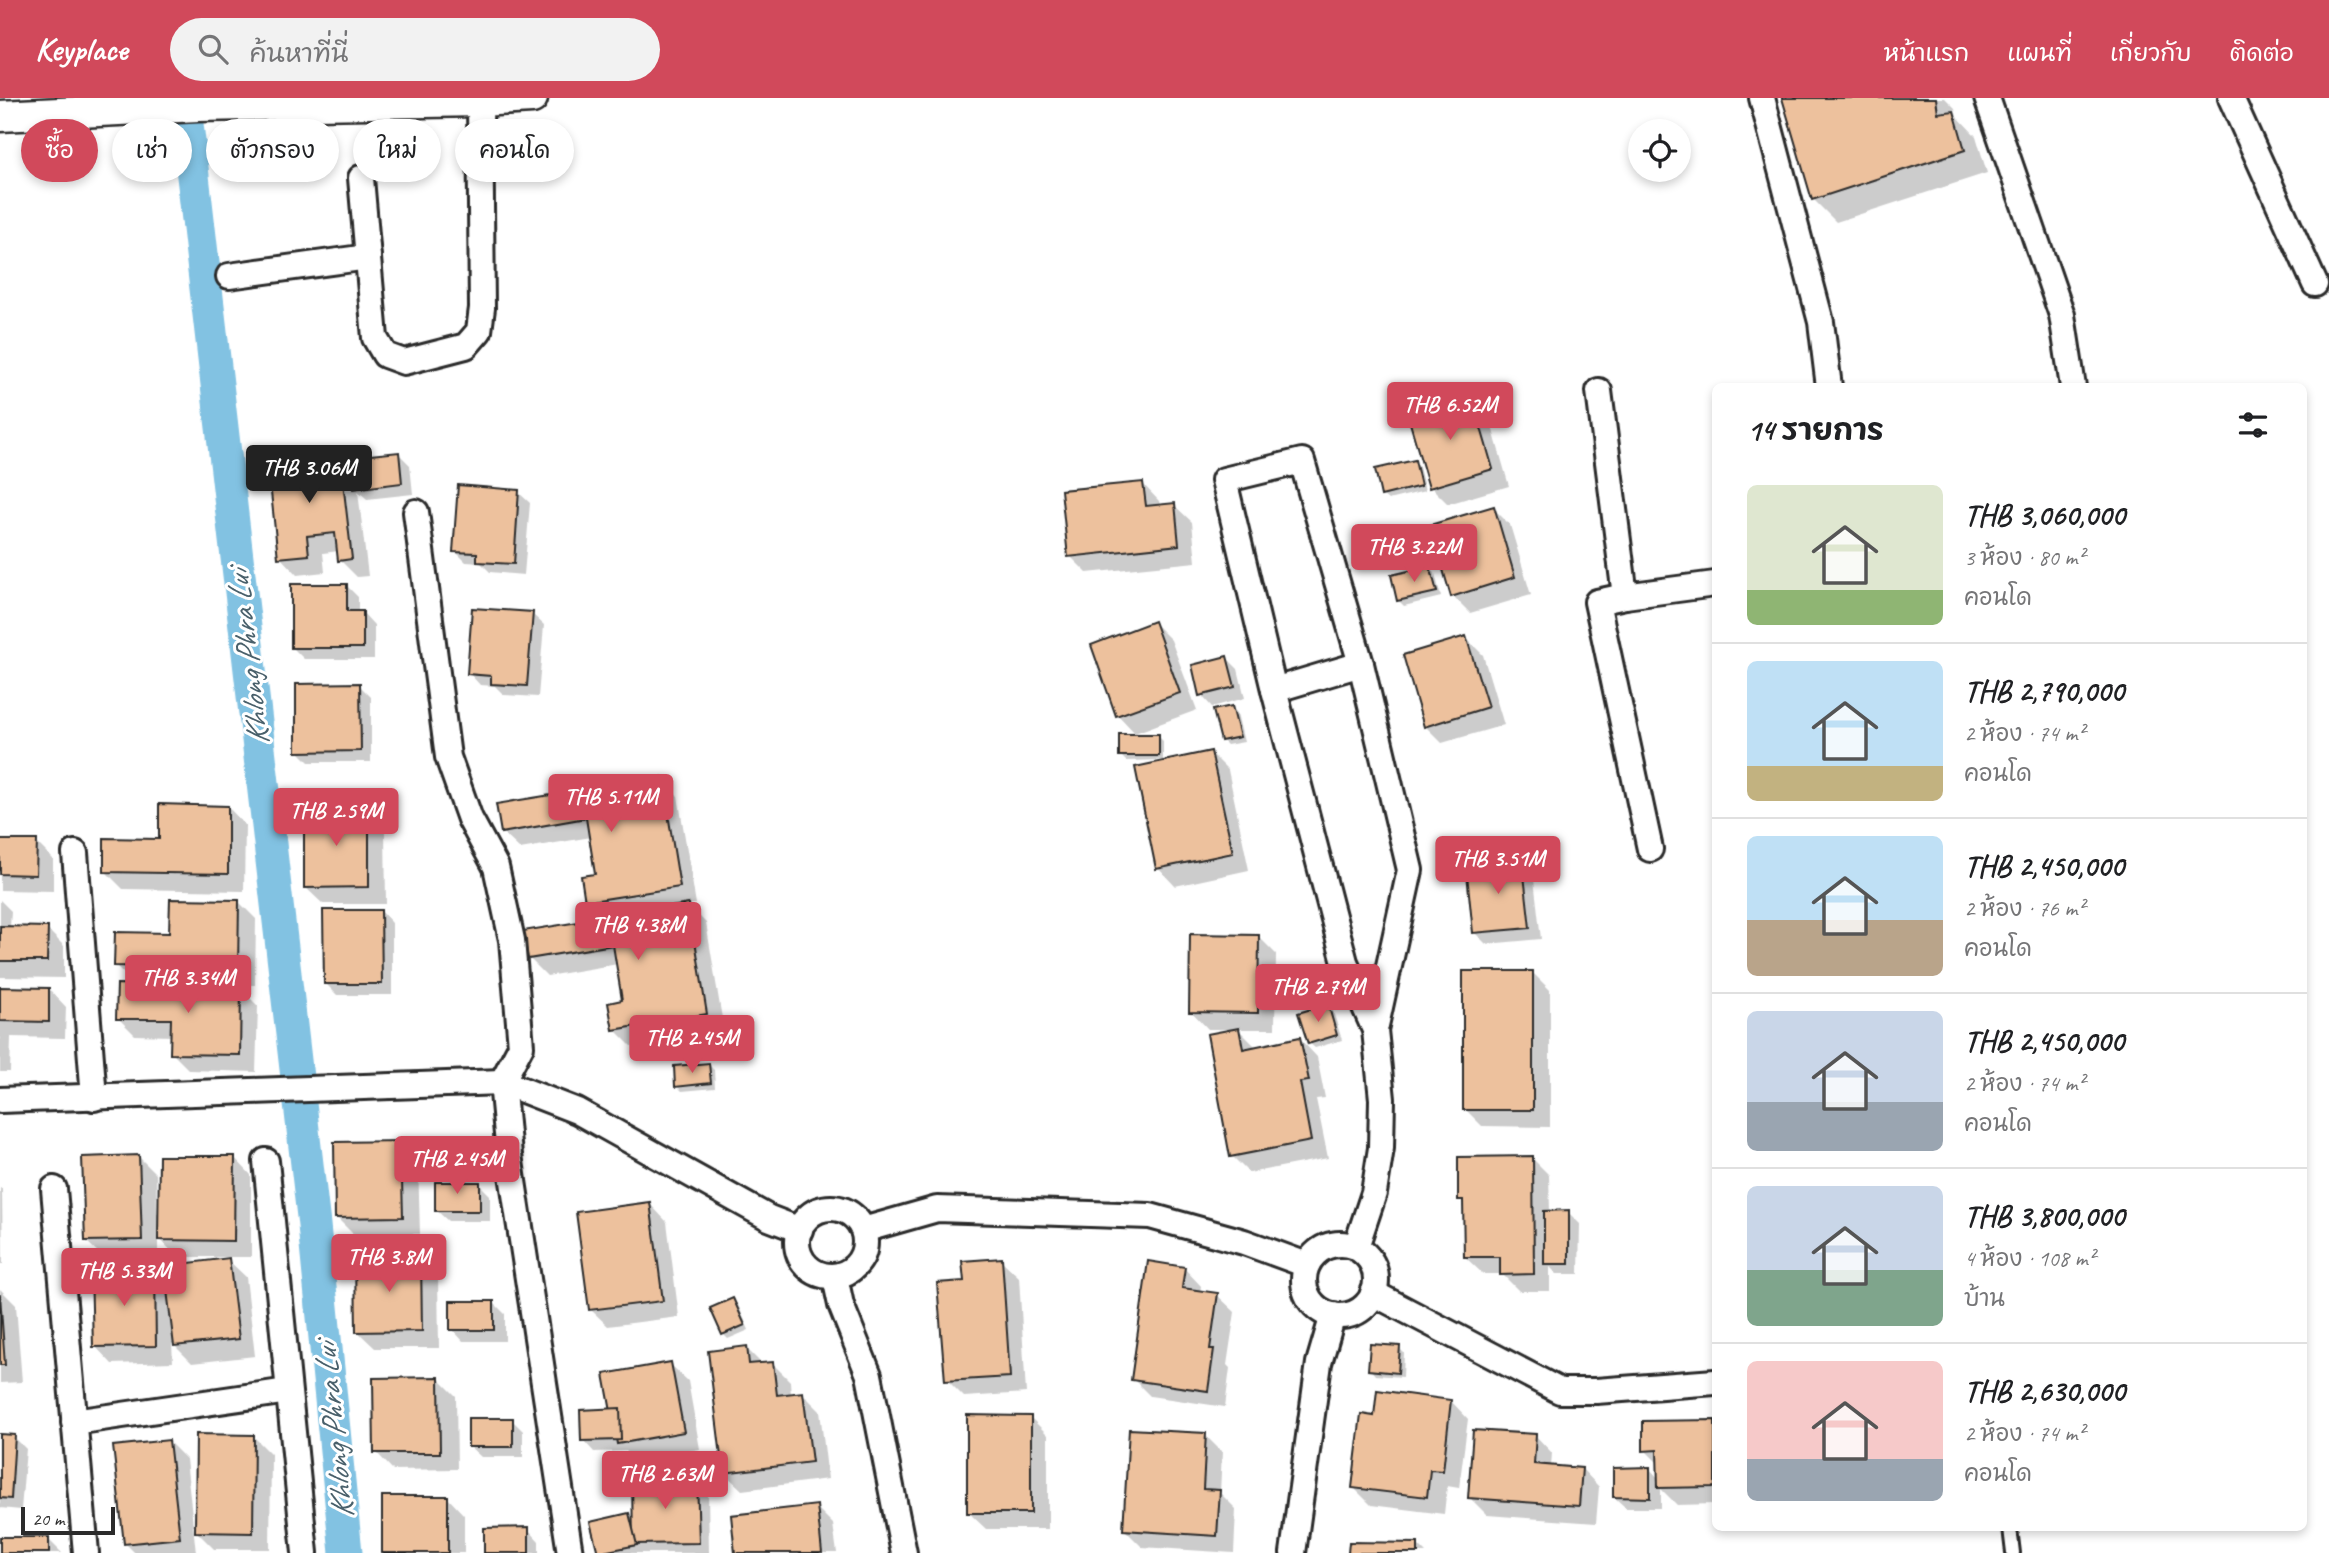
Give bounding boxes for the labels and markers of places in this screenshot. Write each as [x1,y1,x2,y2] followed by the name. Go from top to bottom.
[1370,382,1530,442] pin: THB 6.52M
[229,446,389,505] pin: THB 3.06M
[1334,524,1494,584] pin: THB 3.22M
[531,774,691,834] pin: THB 5.11M
[256,788,416,848] pin: THB 2.59M
[1418,836,1578,896] pin: THB 3.51M
[558,902,718,962] pin: THB 4.38M
[108,956,268,1015] pin: THB 3.34M
[1238,964,1398,1024] pin: THB 2.79M
[612,1016,772,1075] pin: THB 2.45M
[377,1136,537,1196] pin: THB 2.45M
[317,1234,461,1294] pin: THB 3.8M
[44,1248,204,1308] pin: THB 5.33M
[585,1452,745,1511] pin: THB 2.63M

